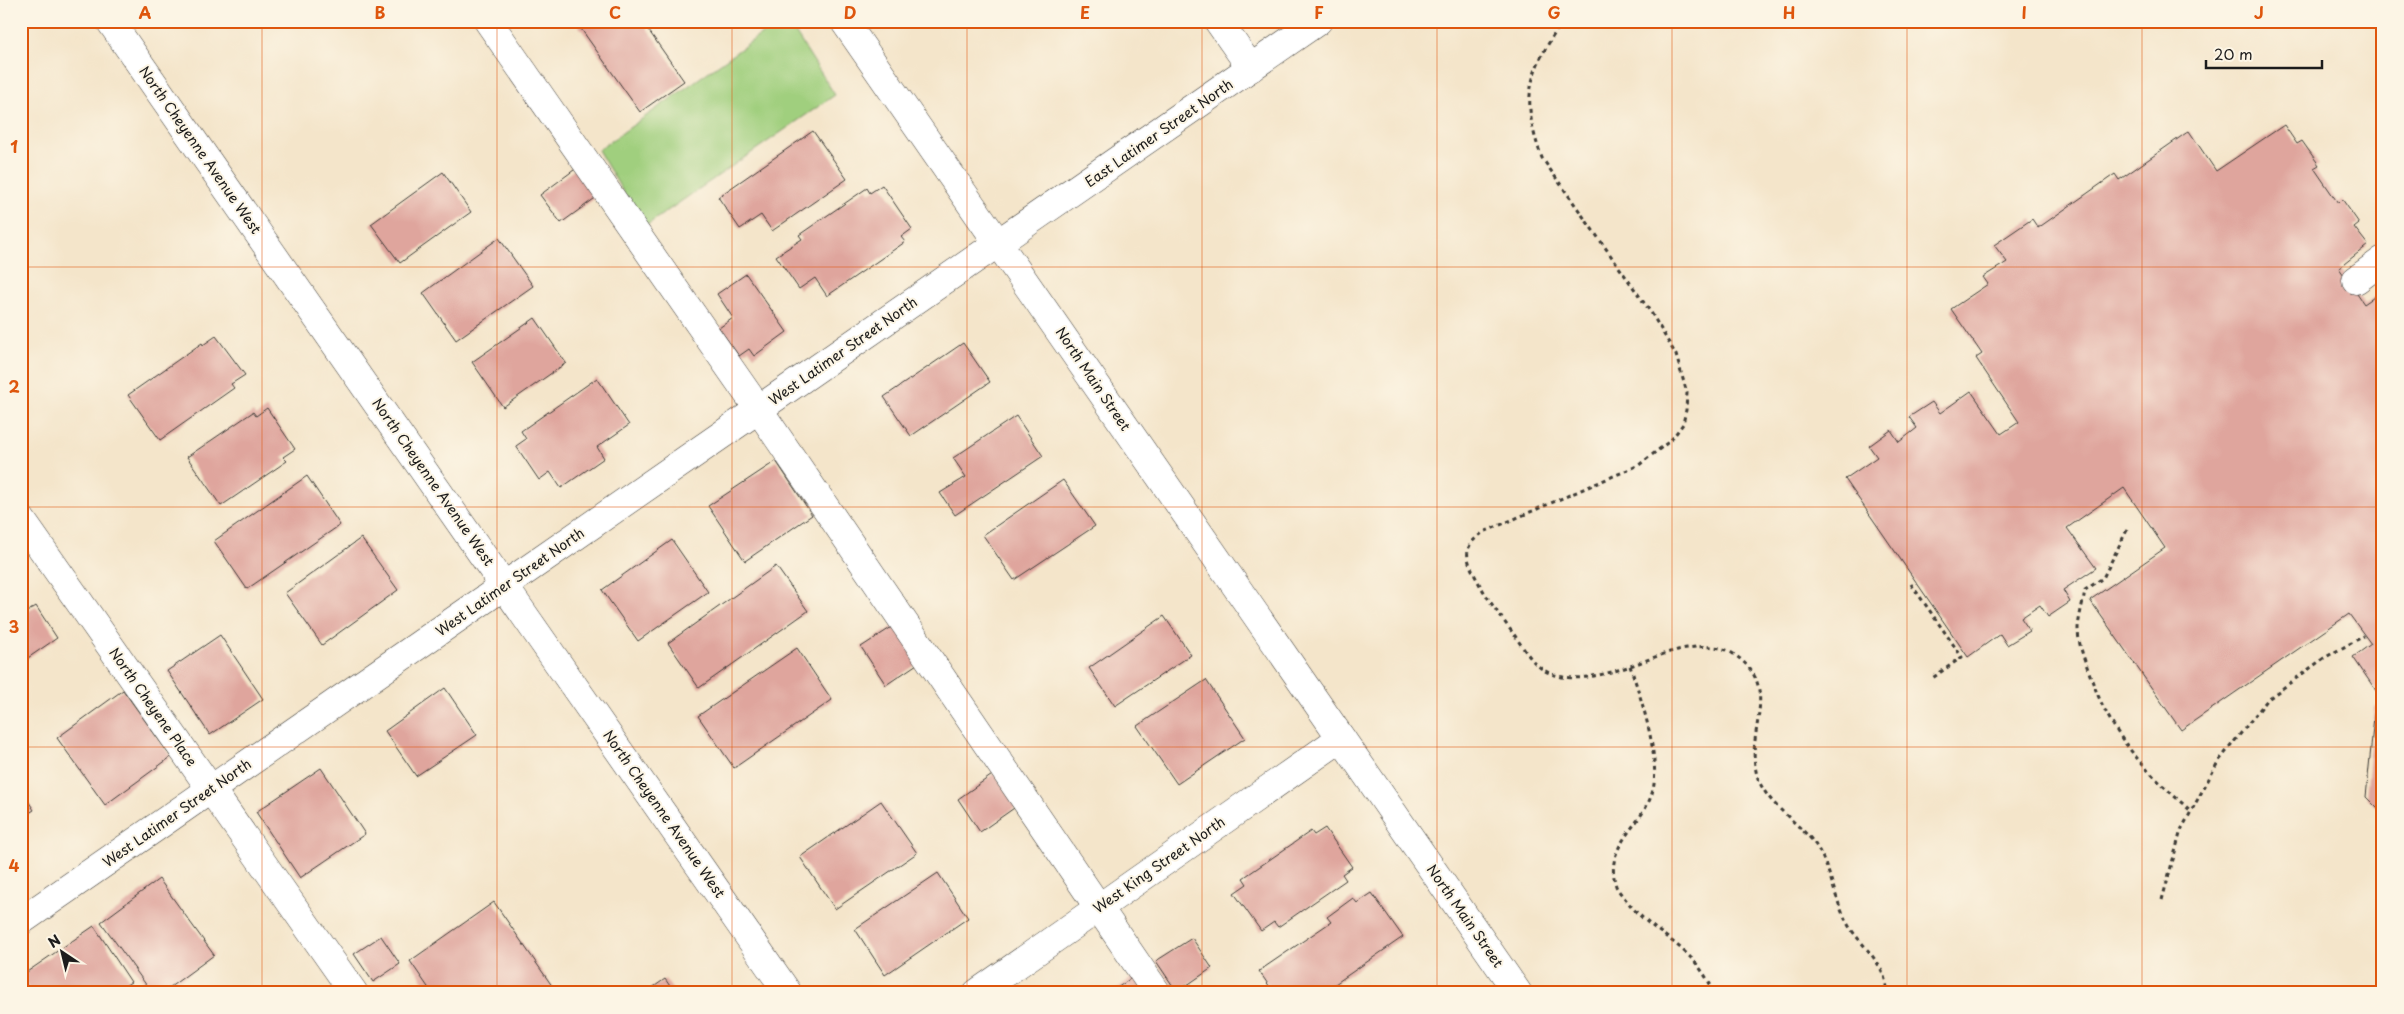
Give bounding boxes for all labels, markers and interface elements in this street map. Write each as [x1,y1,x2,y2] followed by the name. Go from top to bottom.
[139,0,152,24] text: A
[375,0,386,24] text: B
[609,0,621,24] text: C
[844,0,856,24] text: D
[1080,0,1090,24] text: E
[1314,0,1324,24] text: F
[1547,0,1561,24] text: G
[1783,0,1795,24] text: H
[2021,0,2027,24] text: I
[2254,0,2264,24] text: J
[2206,38,2323,70] scale bar
[2214,42,2253,65] text: 20 m
[134,62,267,238] street label: North Cheyenne Avenue West
[1080,73,1237,192] street label: East Latimer Street North
[10,134,18,158] text: 1
[764,291,921,410] street label: West Latimer Street North
[1051,322,1136,435] street label: North Main Street
[8,374,20,398] text: 2
[367,394,500,570] street label: North Cheyenne Avenue West
[431,522,588,641] street label: West Latimer Street North
[9,614,19,638] text: 3
[104,643,202,770] street label: North Cheyene Place
[598,726,731,902] street label: North Cheyenne Avenue West
[98,753,255,872] street label: West Latimer Street North
[1089,811,1229,918] street label: West King Street North
[9,853,20,877] text: 4
[1422,860,1509,972] street label: North Main Street
[38,926,88,976] north arrow
[44,929,65,953] text: N

